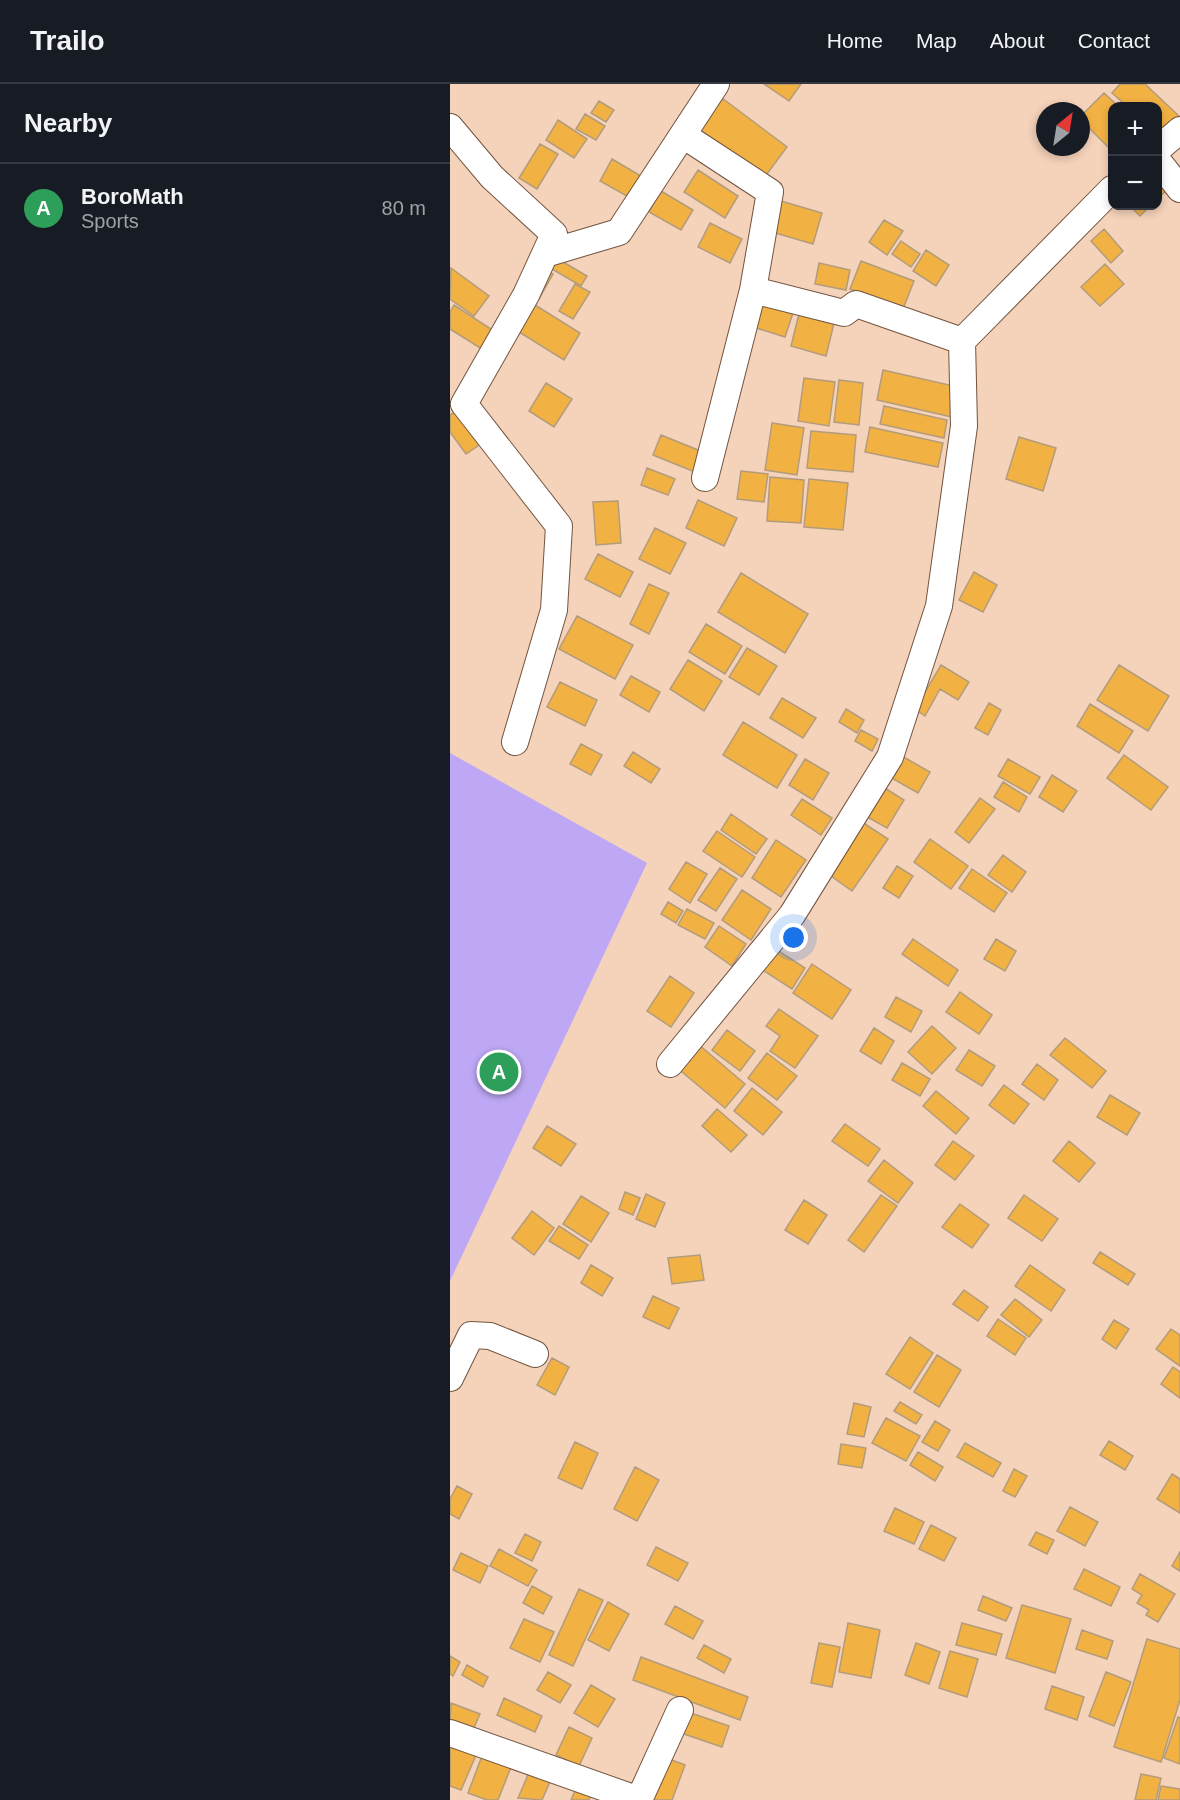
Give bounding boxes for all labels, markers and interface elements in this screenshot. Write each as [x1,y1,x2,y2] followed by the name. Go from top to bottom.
[30,25,105,56] text: Trailo
[827,29,883,52] text: Home
[916,29,957,52] text: Map
[990,29,1045,52] text: About
[1078,29,1150,52] text: Contact
[1036,102,1090,156] north arrow
[1108,102,1162,210] map controls
[1108,102,1162,156] button: +
[24,108,112,138] text: Nearby
[1108,156,1162,210] button: −
[81,184,184,209] text: BoroMath
[36,197,51,219] text: A
[382,197,426,219] text: 80 m
[81,210,139,232] text: Sports
[779,923,808,952] your location
[479,1050,518,1094] pin: A

